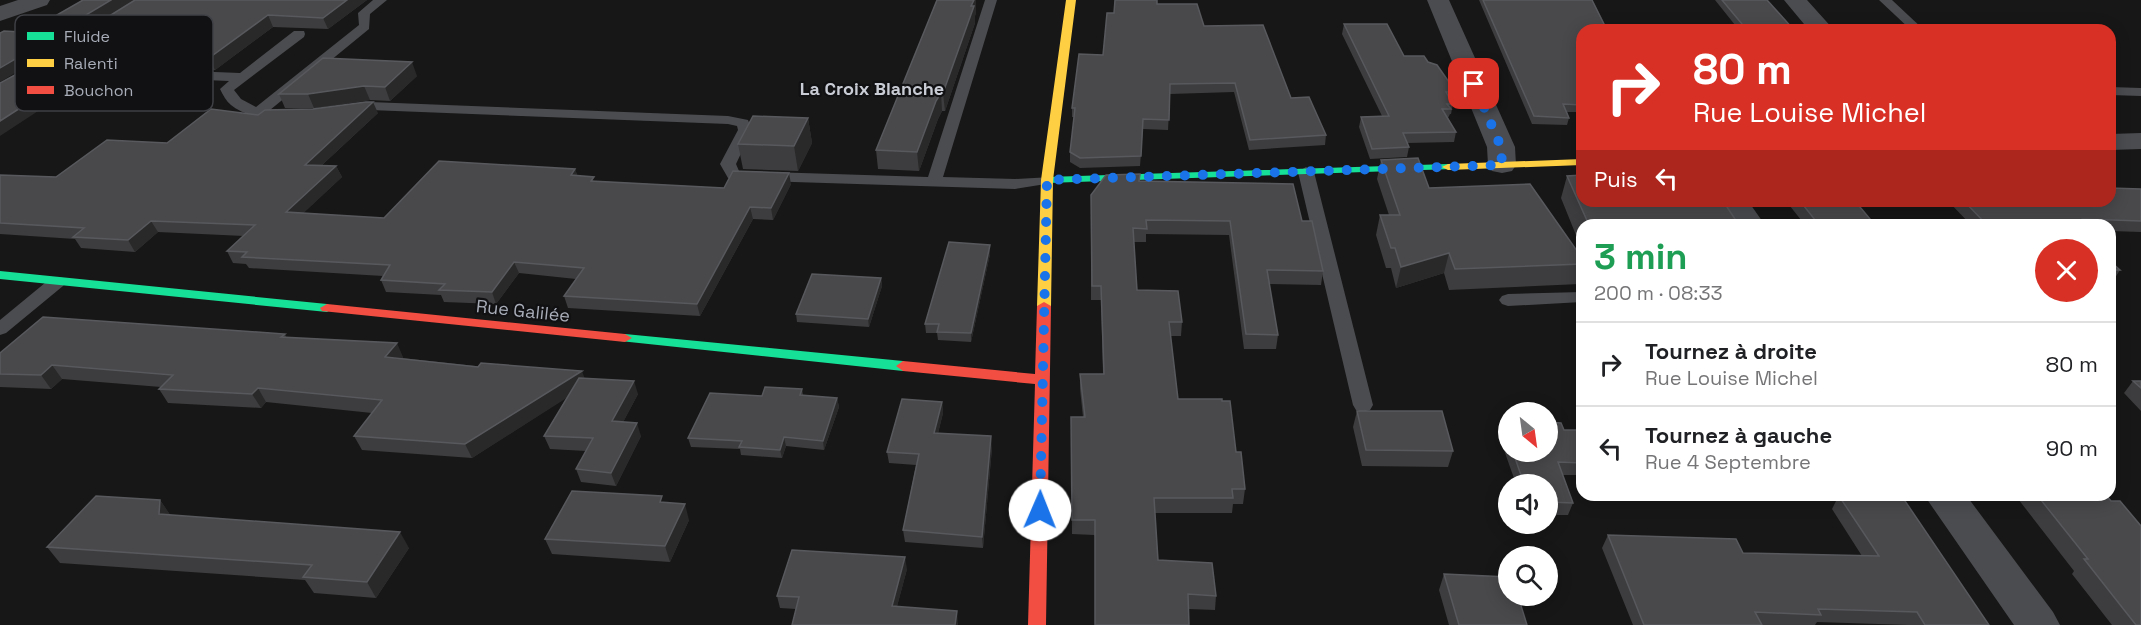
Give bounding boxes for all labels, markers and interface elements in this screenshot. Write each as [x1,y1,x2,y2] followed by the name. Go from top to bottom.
[15,15,213,111] legend
[64,26,110,47] text: Fluide
[1693,43,1792,96] text: 80 m
[1594,48,1672,126] icon: right
[64,53,118,74] text: Ralenti
[1448,58,1499,109] pin
[1457,67,1490,100] icon: arrive
[800,77,944,100] district label: La Croix Blanche
[64,80,133,101] text: Bouchon
[1693,95,1926,130] text: Rue Louise Michel
[1650,162,1683,195] icon: left
[1594,165,1638,193] text: Puis
[1594,234,1688,280] text: 3 min
[2035,239,2098,302] button: close
[1594,280,1723,306] text: 200 m · 08:33
[475,294,571,327] street label: Rue Galilée
[1645,337,1817,365] text: Tournez à droite
[1594,348,1627,381] icon: right
[2046,350,2098,378] text: 80 m
[1645,365,1818,391] text: Rue Louise Michel
[1498,402,1558,462] north arrow
[1498,402,1558,606] map controls
[1645,421,1832,449] text: Tournez à gauche
[1594,432,1627,465] icon: left
[2046,434,2098,462] text: 90 m
[1645,449,1811,475] text: Rue 4 Septembre
[1498,474,1558,534] button: sound
[1008,478,1072,542] position arrow
[1498,546,1558,606] button: search

